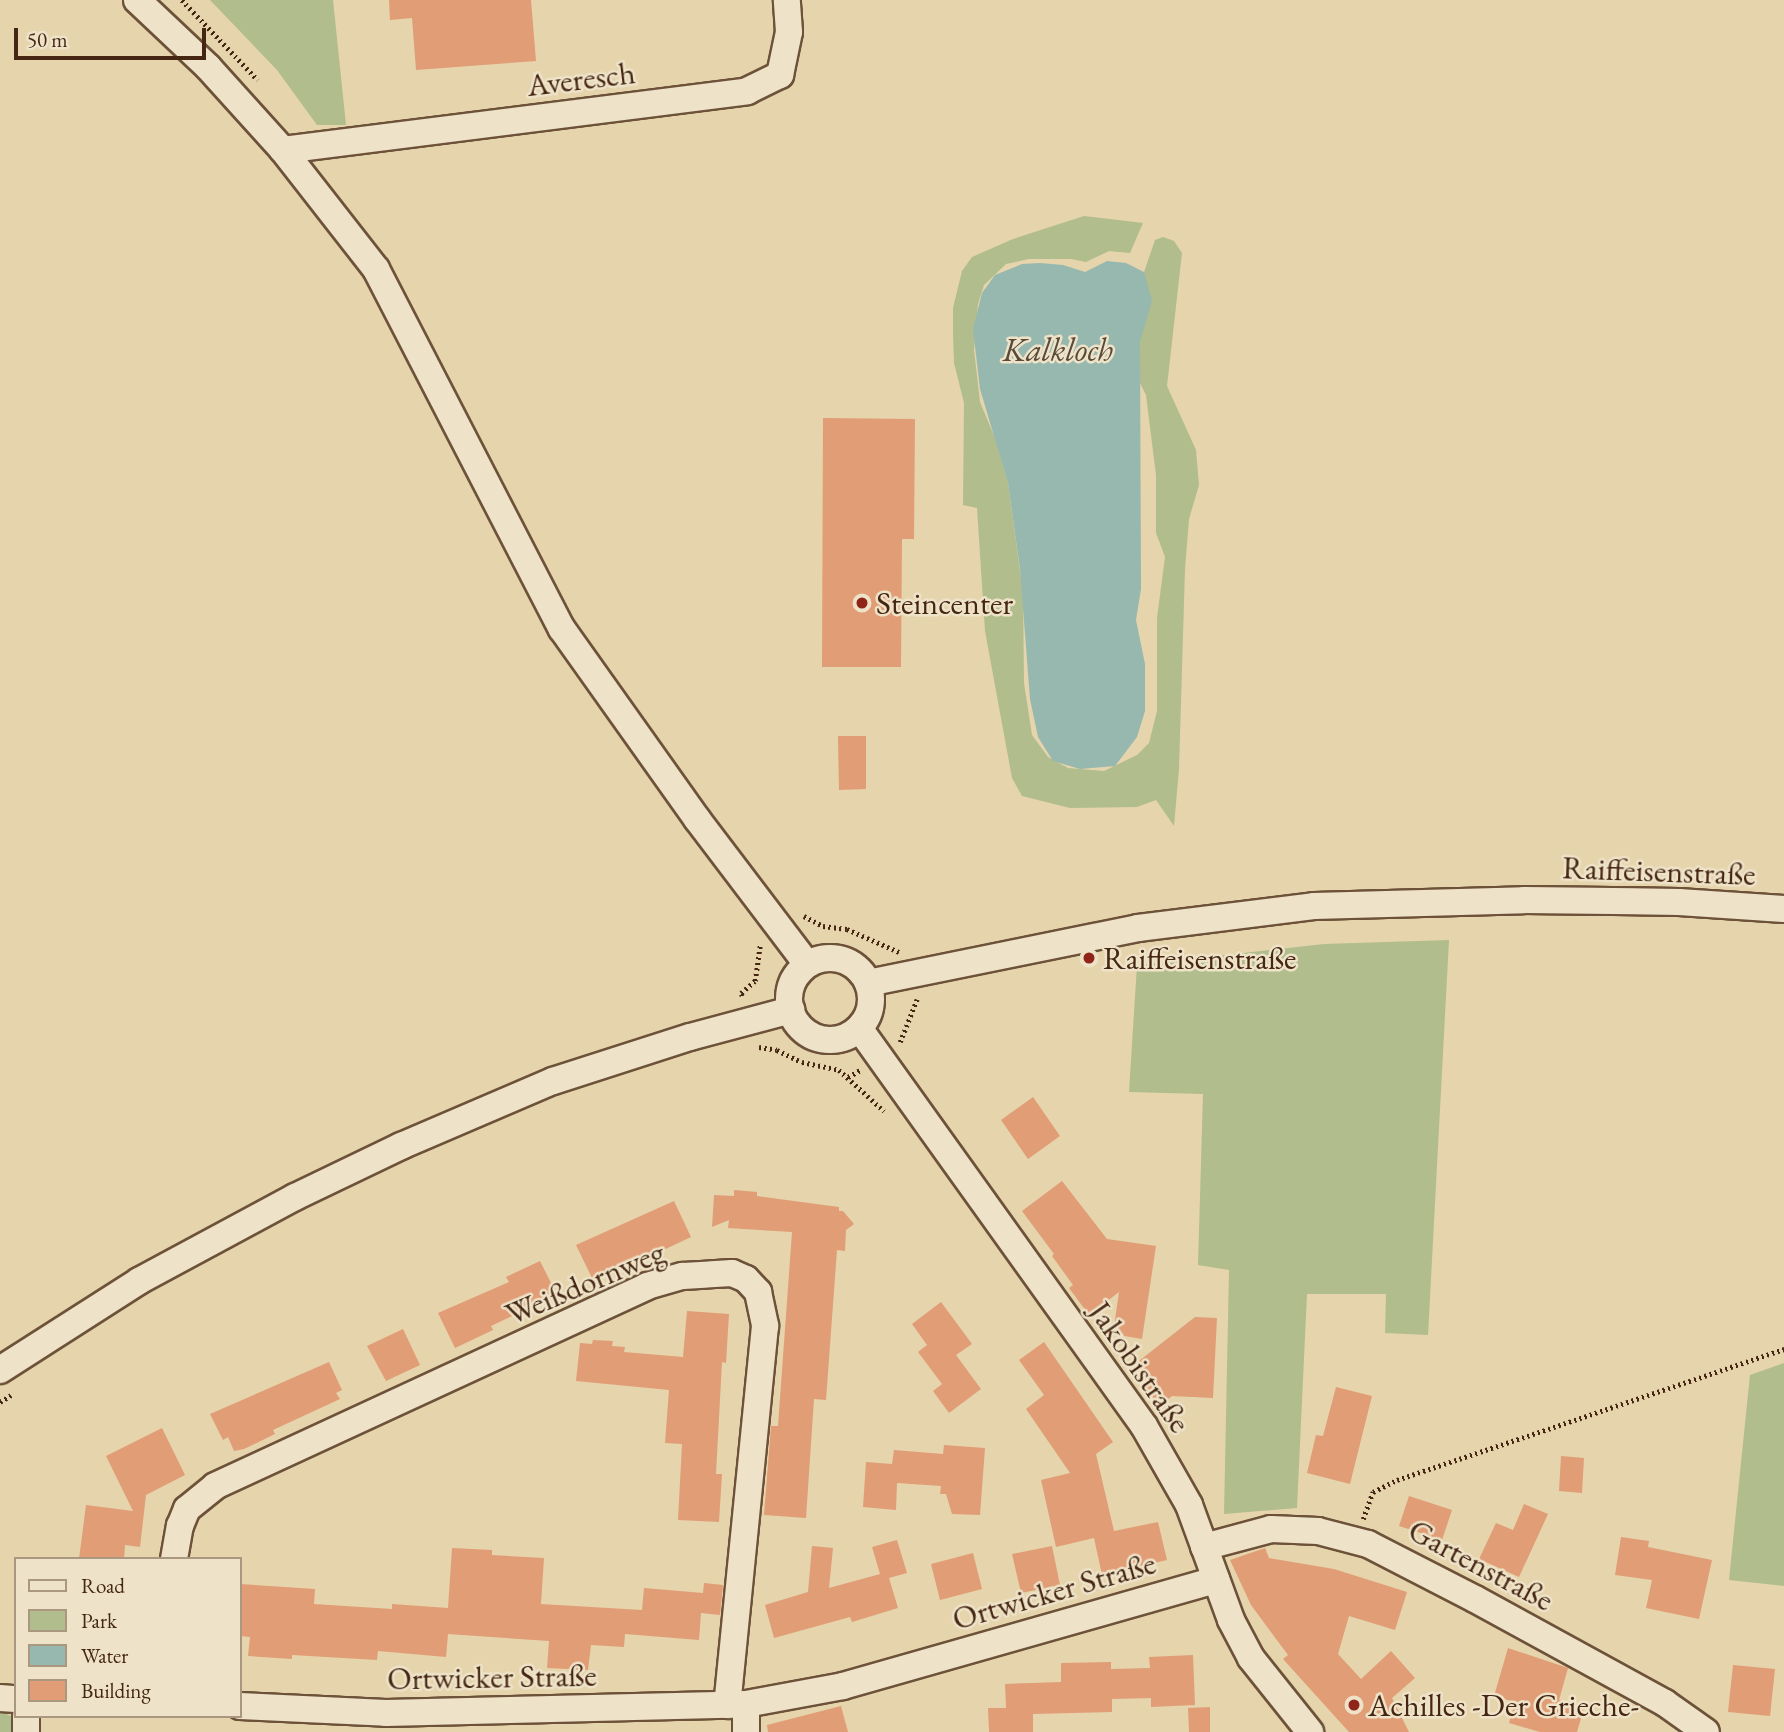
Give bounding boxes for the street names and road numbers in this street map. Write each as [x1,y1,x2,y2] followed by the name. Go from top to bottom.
[525,53,637,105] street label: Averesch
[1562,848,1756,894] street label: Raiffeisenstraße
[500,1232,670,1334] street label: Weißdornweg
[1081,1294,1199,1440] street label: Jakobistraße
[1402,1511,1560,1619] street label: Gartenstraße
[948,1544,1160,1638] street label: Ortwicker Straße
[387,1656,597,1698] street label: Ortwicker Straße

